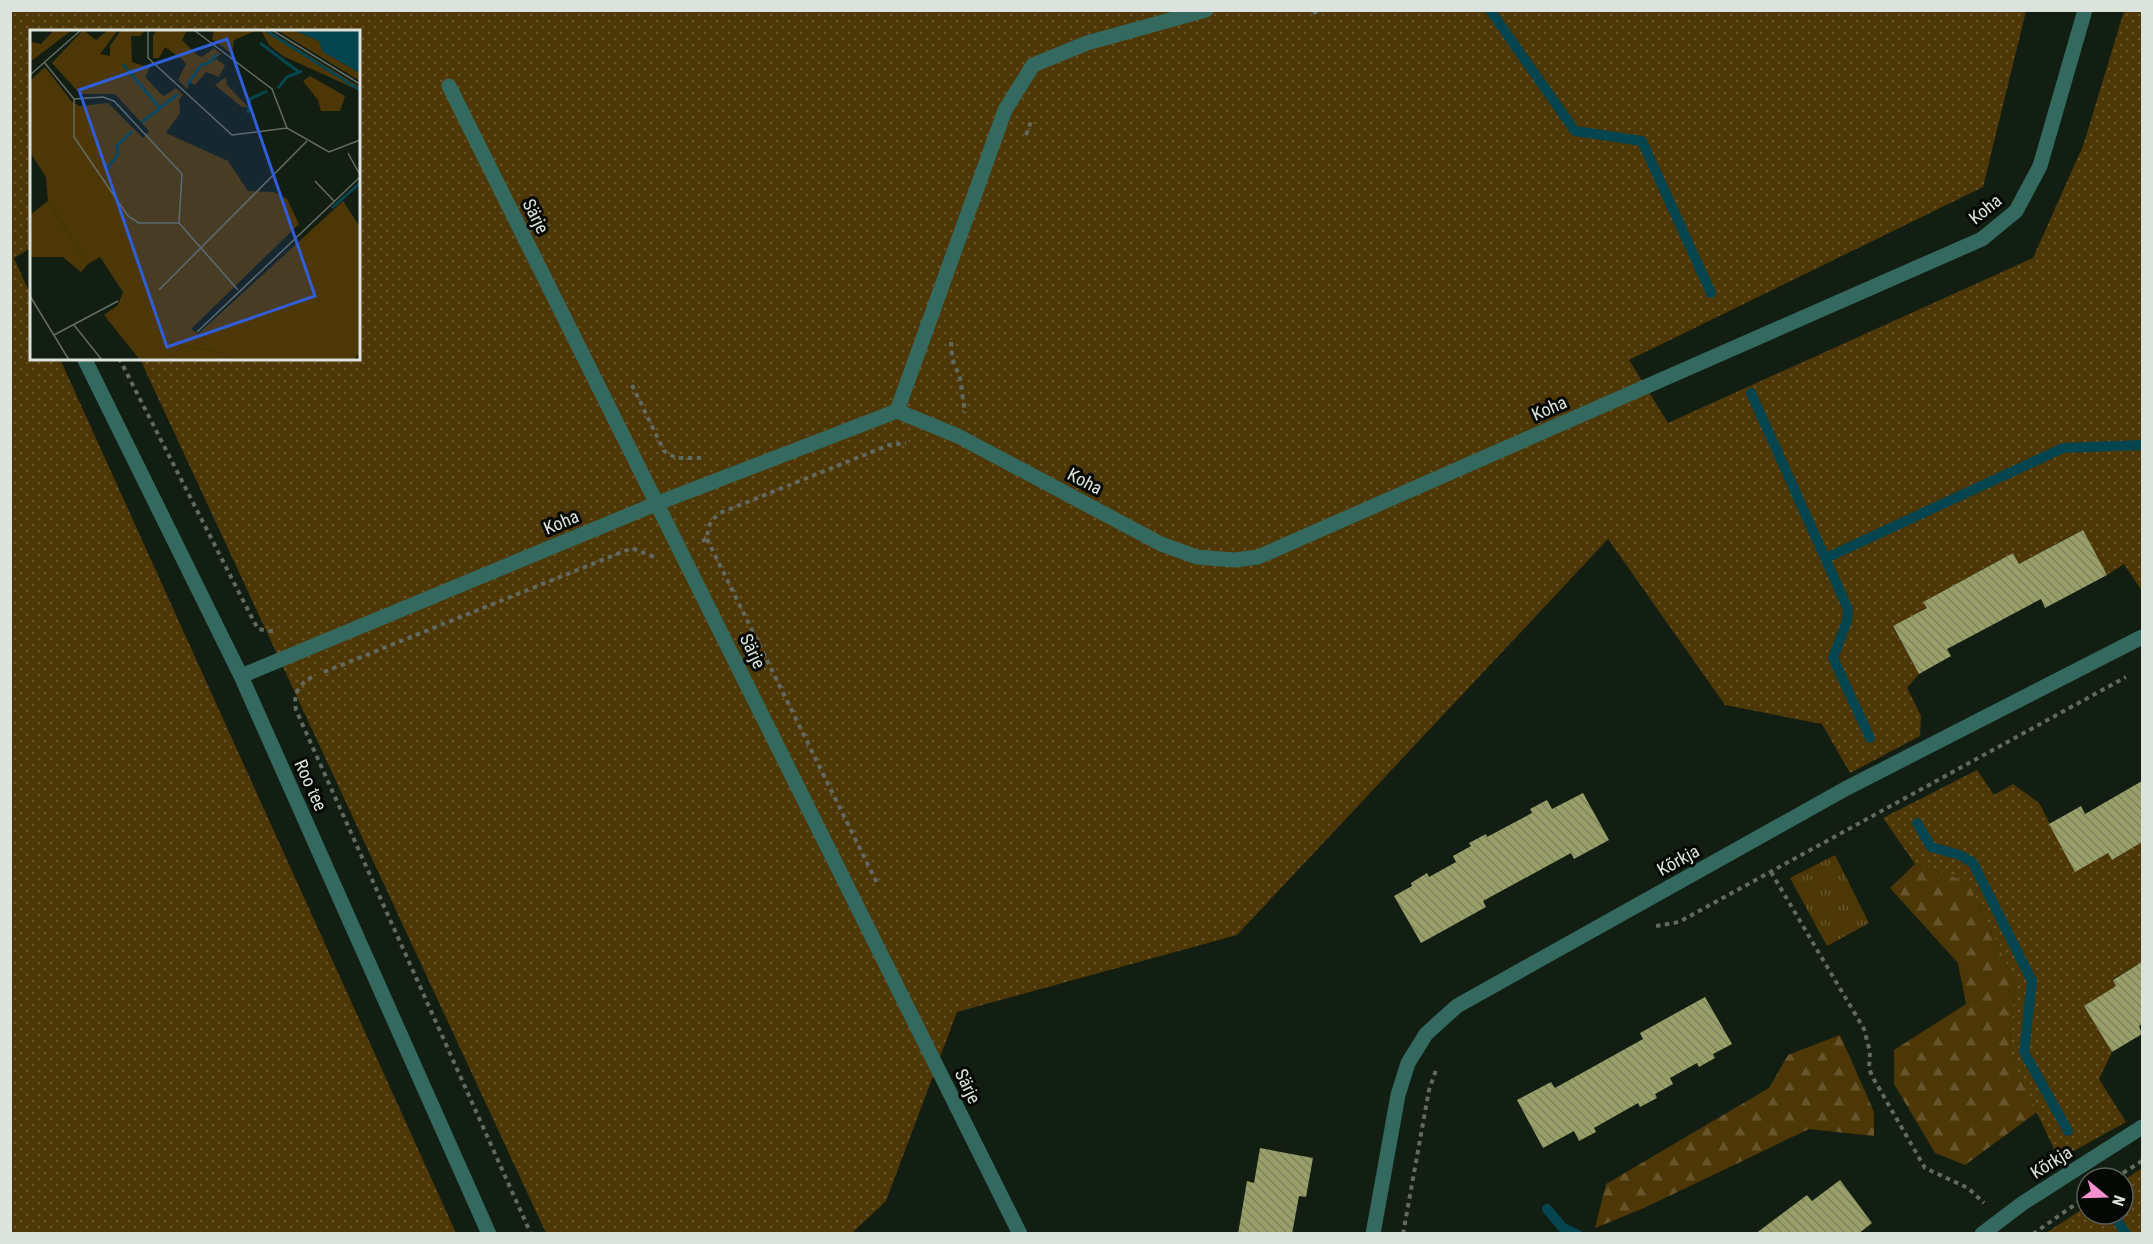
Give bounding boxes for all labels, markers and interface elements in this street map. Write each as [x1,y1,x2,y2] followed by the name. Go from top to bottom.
[30,30,360,360] inset map
[1964,190,2006,228] street label: Koha
[518,195,554,237] street label: Särje
[1528,391,1570,425] street label: Koha
[1064,463,1106,499] street label: Koha
[540,505,582,539] street label: Koha
[736,630,770,672] street label: Särje
[290,756,332,814] street label: Roo tee
[1653,840,1703,880] street label: Kõrkja
[951,1065,985,1107] street label: Särje
[2026,1141,2076,1183] street label: Kõrkja
[2075,1166,2135,1226] north arrow
[2108,1193,2129,1208] text: N

